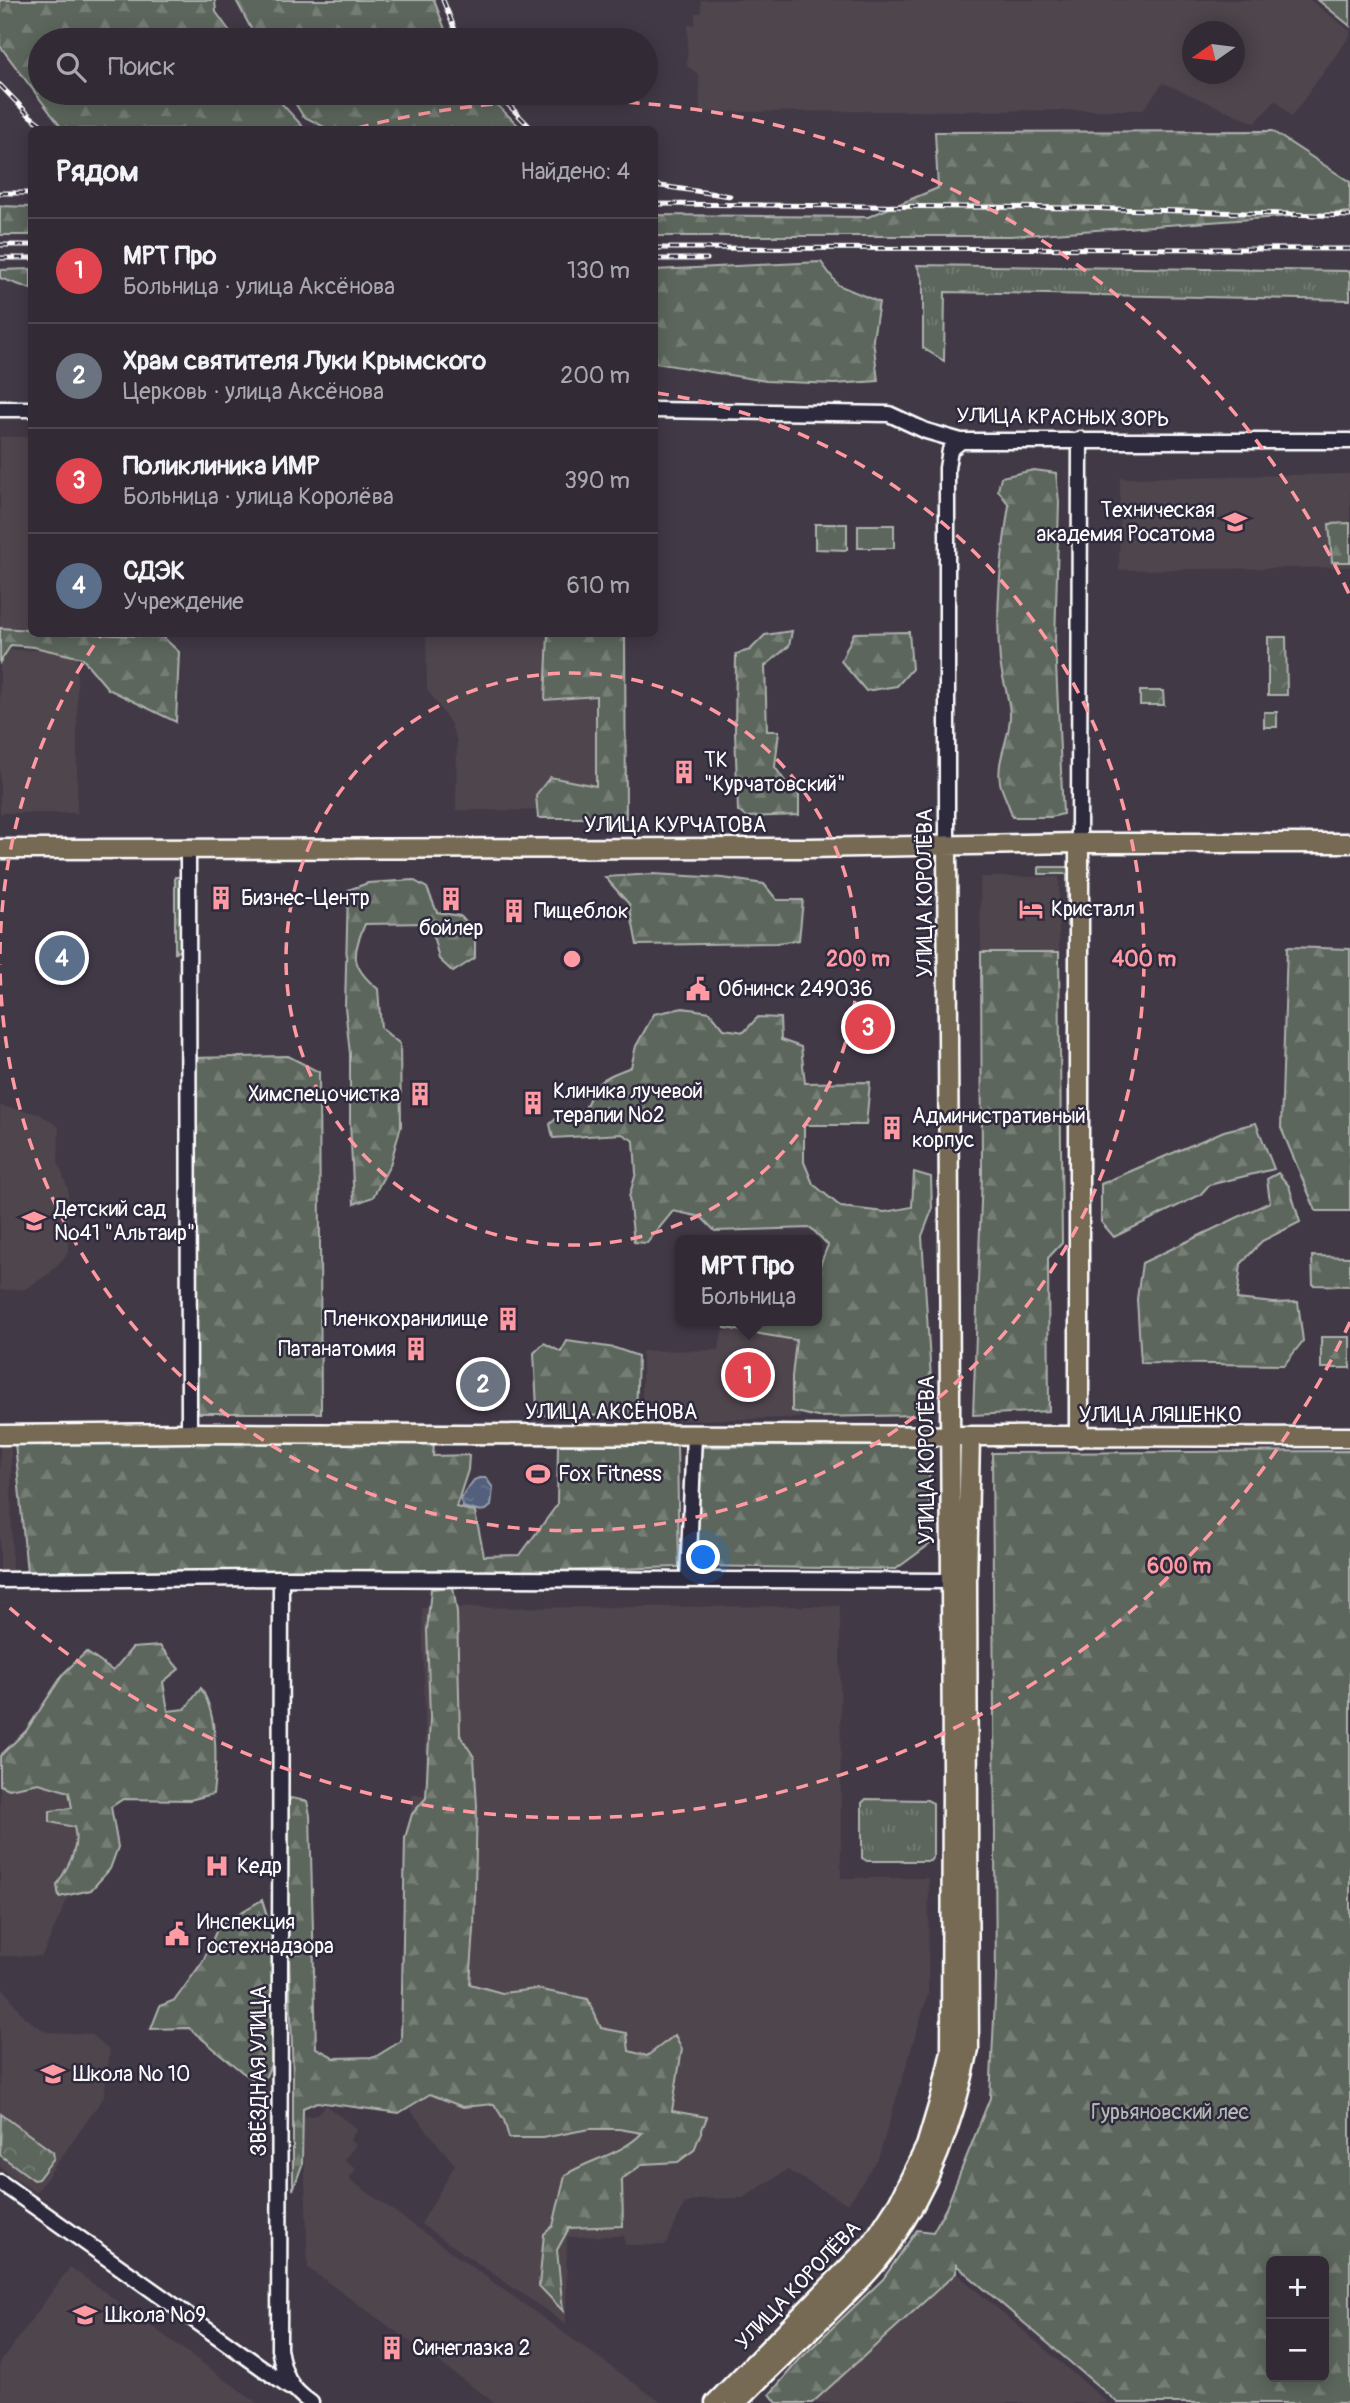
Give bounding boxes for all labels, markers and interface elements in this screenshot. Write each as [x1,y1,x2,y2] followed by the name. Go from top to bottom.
[1182,21,1245,84] north arrow
[28,28,658,105] search box
[52,48,90,86] icon: search
[108,51,176,83] text: Поиск
[56,153,139,190] text: Рядом
[520,157,630,186] text: Найдено: 4
[123,240,217,272] text: МРТ Про
[75,256,84,285] text: 1
[567,256,630,285] text: 130 m
[123,272,395,301] text: Больница · улица Аксёнова
[123,345,486,377] text: Храм святителя Луки Крымского
[73,361,85,390] text: 2
[560,361,630,390] text: 200 m
[123,377,384,406] text: Церковь · улица Аксёнова
[956,402,1170,433] street label: УЛИЦА КРАСНЫХ ЗОРЬ
[123,450,319,482] text: Поликлиника ИМР
[73,466,85,495] text: 3
[564,466,630,495] text: 390 m
[123,482,394,511] text: Больница · улица Королёва
[1037,497,1215,548] place label: Техническая академия Росатома
[1221,508,1249,536] school or university icon: Техническая академия Росатома
[123,555,185,587] text: СДЭК
[72,571,86,600] text: 4
[566,571,630,600] text: 610 m
[123,587,244,616] text: Учреждение
[704,747,845,798] place label: ТК "Курчатовский"
[670,758,698,786] building icon: ТК "Курчатовский"
[912,808,939,978] street label: УЛИЦА КОРОЛЁВА
[584,812,766,839] street label: УЛИЦА КУРЧАТОВА
[207,884,235,912] building icon: Бизнес-Центр
[241,885,370,912] place label: Бизнес-Центр
[437,885,465,913] building icon: бойлер
[1017,895,1045,923] hotel icon: Кристалл
[1051,896,1135,923] place label: Кристалл
[500,897,528,925] building icon: Пищеблок
[534,898,629,925] place label: Пищеблок
[419,915,483,942] place label: бойлер
[39,932,85,984] pin: 4
[826,946,890,973] text: 200 m
[1112,946,1176,973] text: 400 m
[560,947,584,971] centre of rings
[684,975,712,1003] public building icon: Обнинск 249036
[718,976,873,1003] place label: Обнинск 249036
[845,1001,891,1053] pin: 3
[553,1078,703,1129] place label: Клиника лучевой терапии №2
[406,1080,434,1108] building icon: Химспецочистка
[248,1081,400,1108] place label: Химспецочистка
[519,1089,547,1117] building icon: Клиника лучевой терапии №2
[912,1103,1086,1154] place label: Административный корпус
[878,1114,906,1142] building icon: Административный корпус
[53,1196,195,1247] place label: Детский сад №41 "Альтаир"
[20,1207,48,1235] school or university icon: Детский сад №41 "Альтаир"
[675,1235,822,1326] popup
[701,1250,794,1282] text: МРТ Про
[701,1282,796,1311] text: Больница
[494,1305,522,1333] building icon: Пленкохранилище
[324,1306,489,1333] place label: Пленкохранилище
[402,1335,430,1363] building icon: Патанатомия
[278,1336,396,1363] place label: Патанатомия
[725,1349,771,1401] pin: 1
[460,1358,506,1410] pin: 2
[914,1375,941,1545] street label: УЛИЦА КОРОЛЁВА
[525,1399,697,1426] street label: УЛИЦА АКСЁНОВА
[1079,1402,1241,1429] street label: УЛИЦА ЛЯШЕНКО
[524,1460,552,1488] sports icon: Fox Fitness
[558,1461,662,1488] place label: Fox Fitness
[686,1540,720,1574] your location
[1147,1553,1211,1580] text: 600 m
[203,1852,231,1880] hospital icon: Кедр
[237,1853,282,1880] place label: Кедр
[197,1909,334,1960] place label: Инспекция Гостехнадзора
[163,1920,191,1948] public building icon: Инспекция Гостехнадзора
[246,1986,273,2156] street label: ЗВЁЗДНАЯ УЛИЦА
[39,2060,67,2088] school or university icon: Школа № 10
[73,2061,190,2088] place label: Школа № 10
[1091,2099,1249,2126] park label: Гурьяновский лес
[730,2215,867,2356] street label: УЛИЦА КОРОЛЁВА
[1266,2256,1329,2382] map controls
[1266,2256,1329,2319] button: +
[71,2301,99,2329] school or university icon: Школа №9
[105,2302,206,2329] place label: Школа №9
[1266,2319,1329,2382] button: −
[378,2334,406,2362] building icon: Синеглазка 2
[412,2335,530,2362] place label: Синеглазка 2

